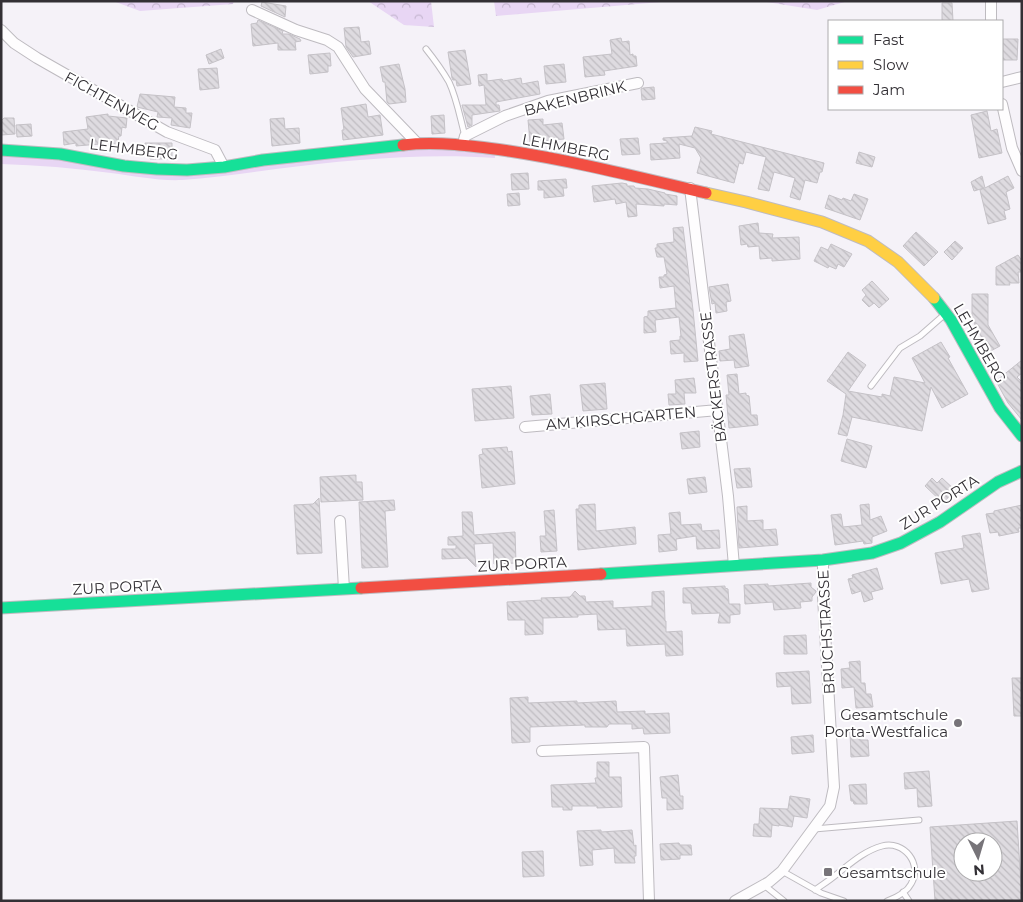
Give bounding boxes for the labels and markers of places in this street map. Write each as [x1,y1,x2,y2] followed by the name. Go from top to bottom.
[824,705,948,741] place label: Gesamtschule Porta-Westfalica
[952,717,964,729] marker: Gesamtschule Porta-Westfalica
[838,863,946,882] place label: Gesamtschule
[822,866,834,878] marker: Gesamtschule

